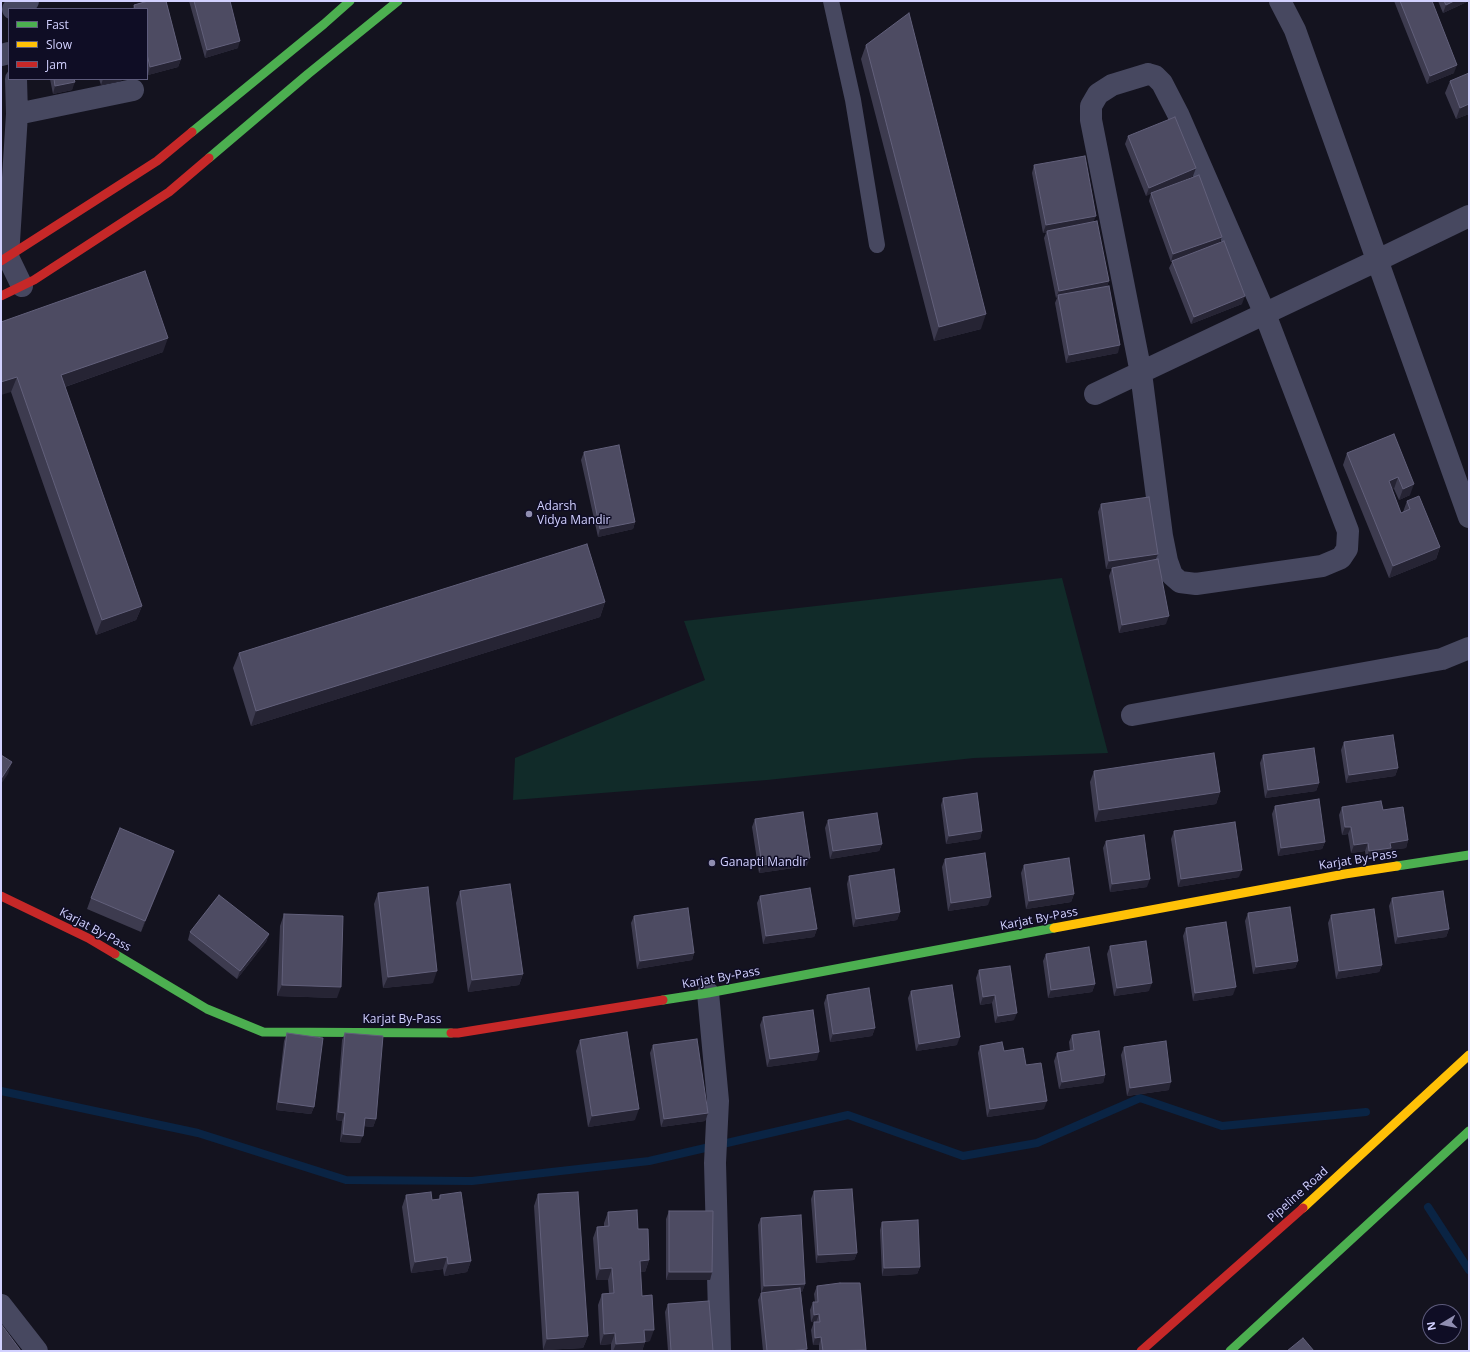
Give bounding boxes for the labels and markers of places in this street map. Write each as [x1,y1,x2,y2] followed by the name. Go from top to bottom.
[537,500,610,528] place label: Adarsh Vidya Mandir
[524,509,534,519] marker: Adarsh Vidya Mandir
[720,856,807,870] place label: Ganapti Mandir
[707,858,717,868] marker: Ganapti Mandir

